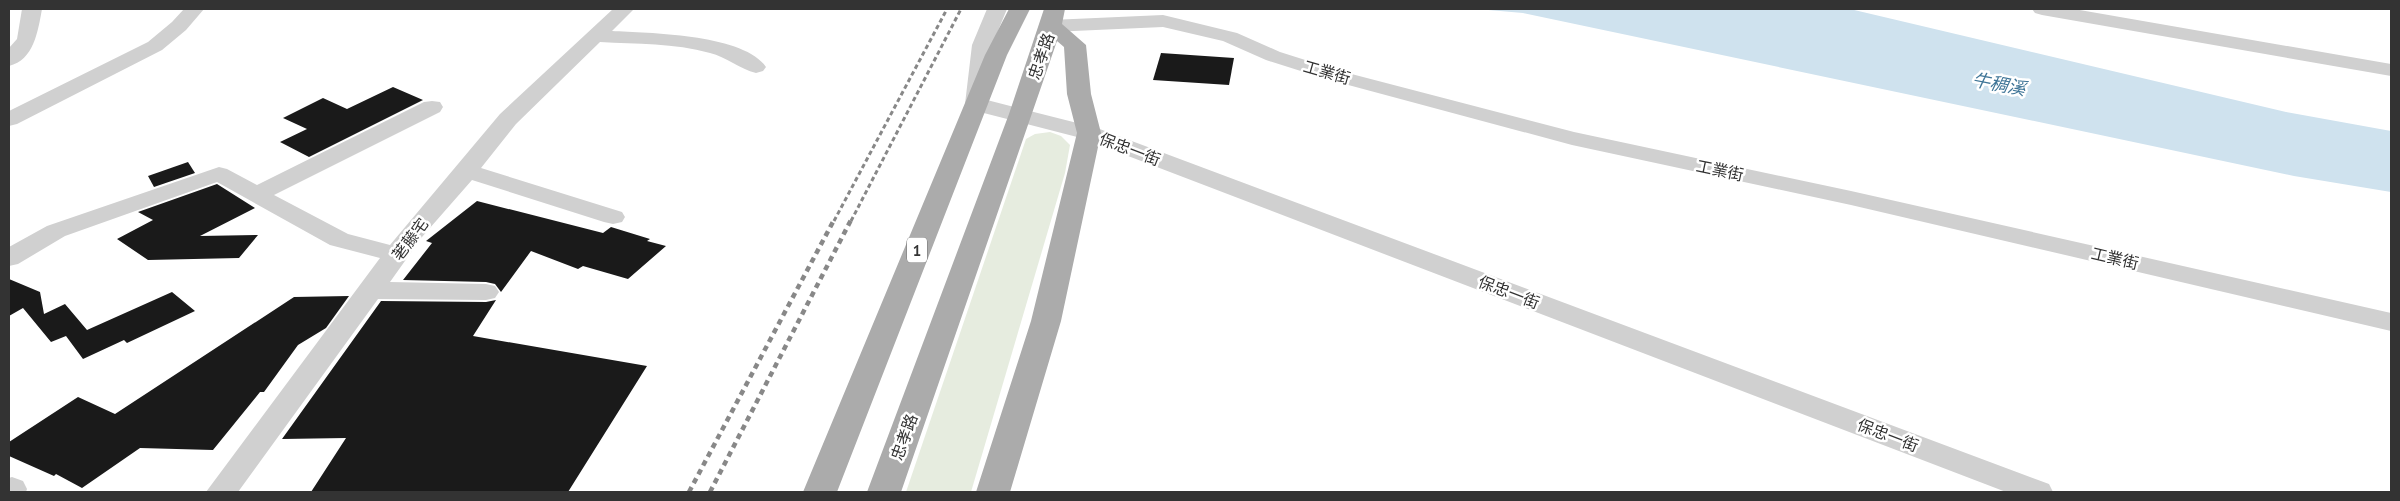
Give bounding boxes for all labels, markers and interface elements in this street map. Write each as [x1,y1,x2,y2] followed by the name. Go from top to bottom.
[1024,30,1058,82] street label: 忠孝路
[1301,56,1353,88] street label: 工業街
[1970,68,2031,101] water label: 牛稠溪
[1097,128,1163,170] street label: 保忠一街
[1694,155,1746,185] street label: 工業街
[388,214,432,264] street label: 荖藤宅
[907,238,927,262] road number: 1
[2089,243,2141,273] street label: 工業街
[1476,271,1542,313] street label: 保忠一街
[886,411,922,463] street label: 忠孝路
[1855,414,1921,456] street label: 保忠一街

